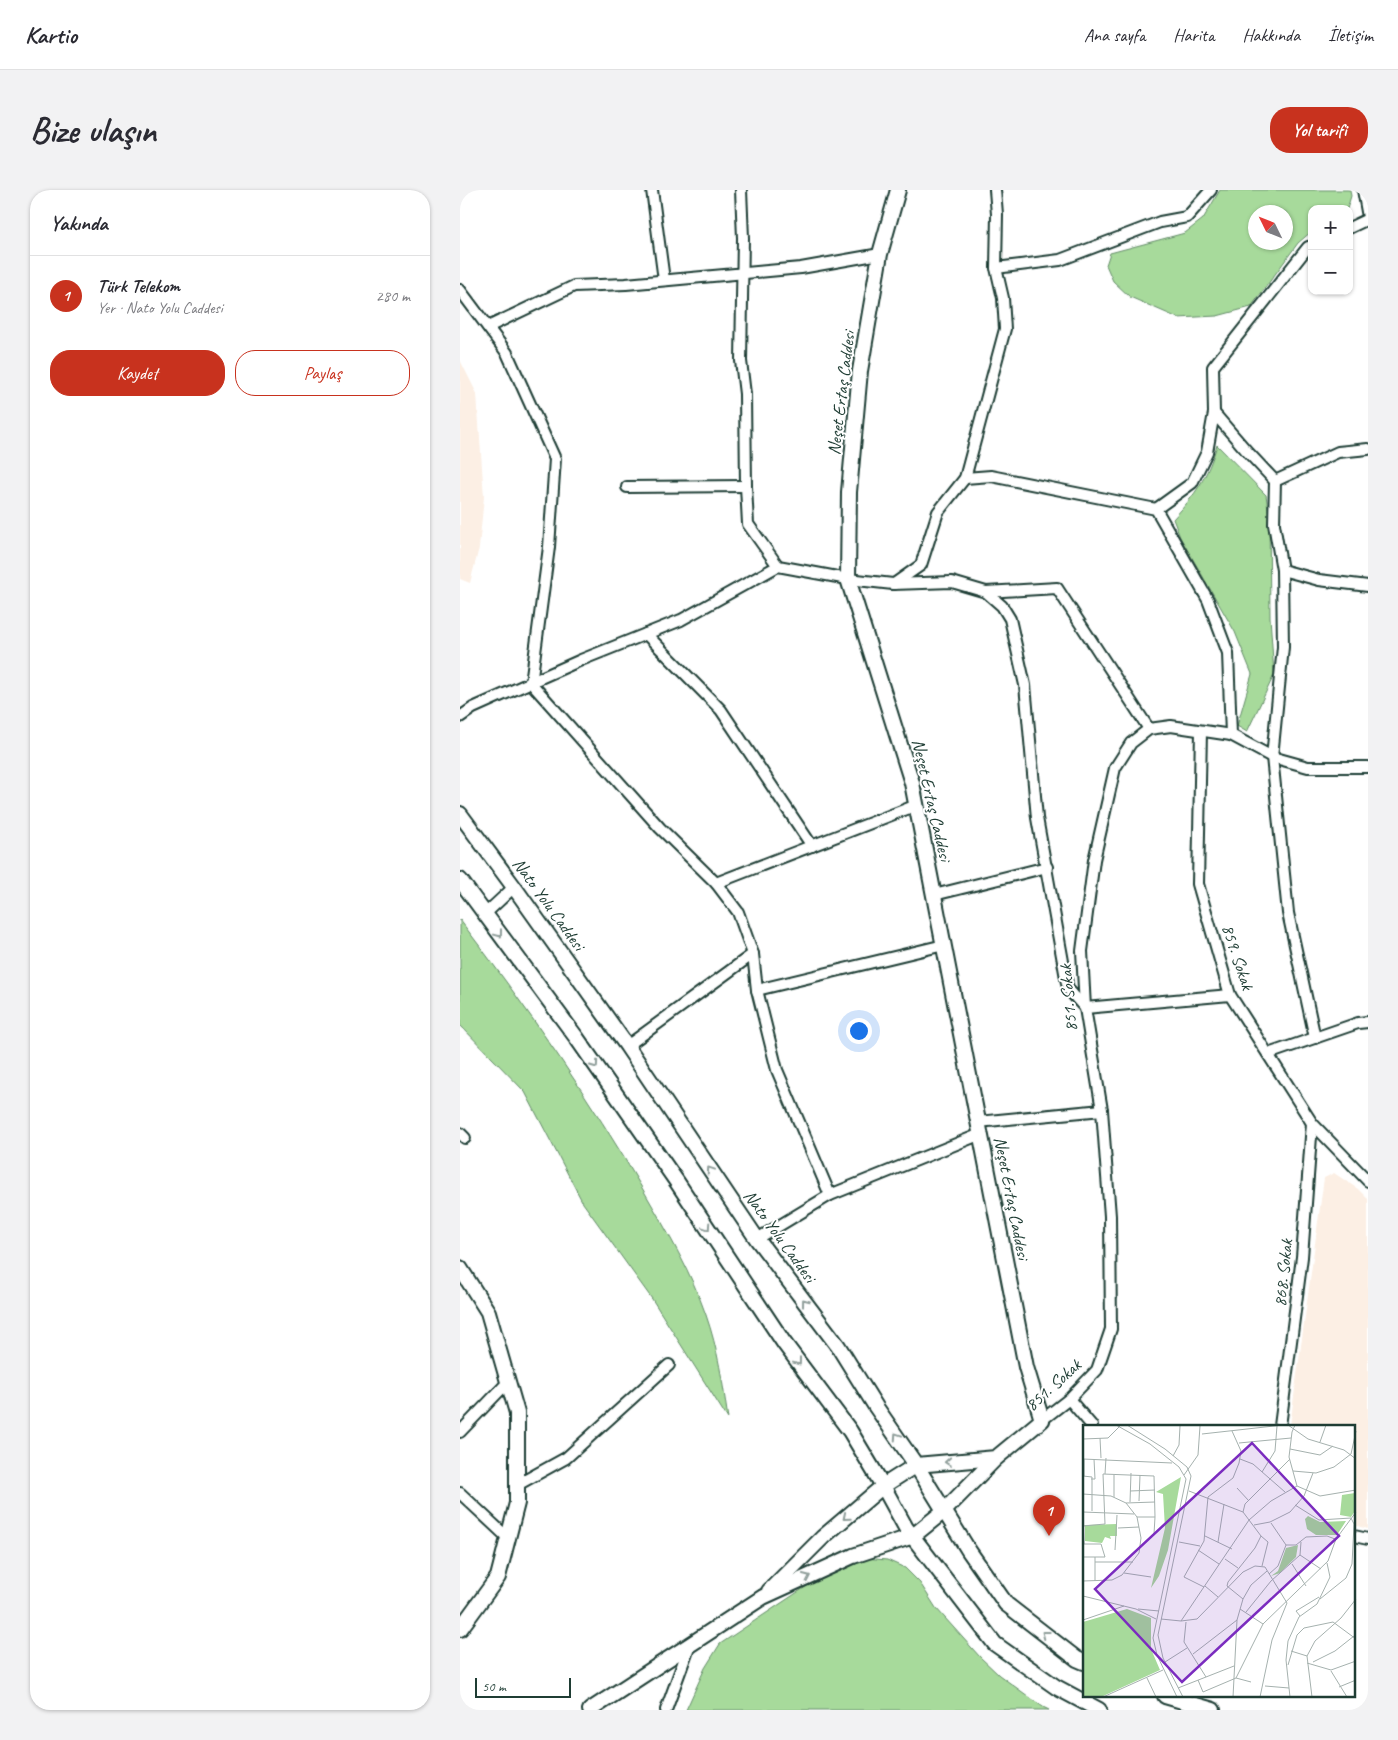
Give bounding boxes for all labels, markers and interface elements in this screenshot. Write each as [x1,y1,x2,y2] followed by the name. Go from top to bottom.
[25,20,77,50] text: Kartio
[1084,24,1145,46] text: Ana sayfa
[1173,24,1214,46] text: Harita
[1242,24,1300,46] text: Hakkında
[1328,24,1373,46] text: İletişim
[1270,107,1368,153] button: Yol tarifi
[30,108,156,153] text: Bize ulaşın
[1248,205,1293,250] north arrow
[1308,205,1353,295] map controls
[1308,205,1353,250] button: +
[50,210,108,236] text: Yakında
[1308,250,1353,295] button: −
[97,274,180,298] text: Türk Telekom
[62,286,70,306] text: 1
[376,286,410,306] text: 280 m
[97,298,223,318] text: Yer · Nato Yolu Caddesi
[822,327,860,456] street label: Neşet Ertaş Caddesi
[50,350,225,396] button: Kaydet
[235,350,410,396] button: Paylaş
[907,737,957,866] street label: Neşet Ertaş Caddesi
[508,853,592,957] street label: Nato Yolu Caddesi
[1217,922,1259,994] street label: 859. Sokak
[493,928,501,937] one-way arrow
[1054,962,1082,1033] street label: 851. Sokak
[846,1018,872,1044] your location
[589,1059,598,1069] one-way arrow
[989,1135,1035,1264] street label: Neşet Ertaş Caddesi
[707,1166,716,1176] one-way arrow
[739,1185,823,1289] street label: Nato Yolu Caddesi
[701,1222,711,1231] one-way arrow
[1269,1237,1298,1308] street label: 868. Sokak
[802,1299,810,1308] one-way arrow
[1021,1353,1087,1416] street label: 851. Sokak
[793,1356,801,1365] one-way arrow
[1083,1425,1356,1698] inset map
[893,1432,903,1441] one-way arrow
[943,1457,951,1468] one-way arrow
[1033,1495,1065,1536] pin: 1
[843,1512,852,1520] one-way arrow
[802,1572,811,1583] one-way arrow
[1042,1632,1051,1640] one-way arrow
[475,1675,571,1698] scale bar
[482,1678,506,1695] text: 50 m

